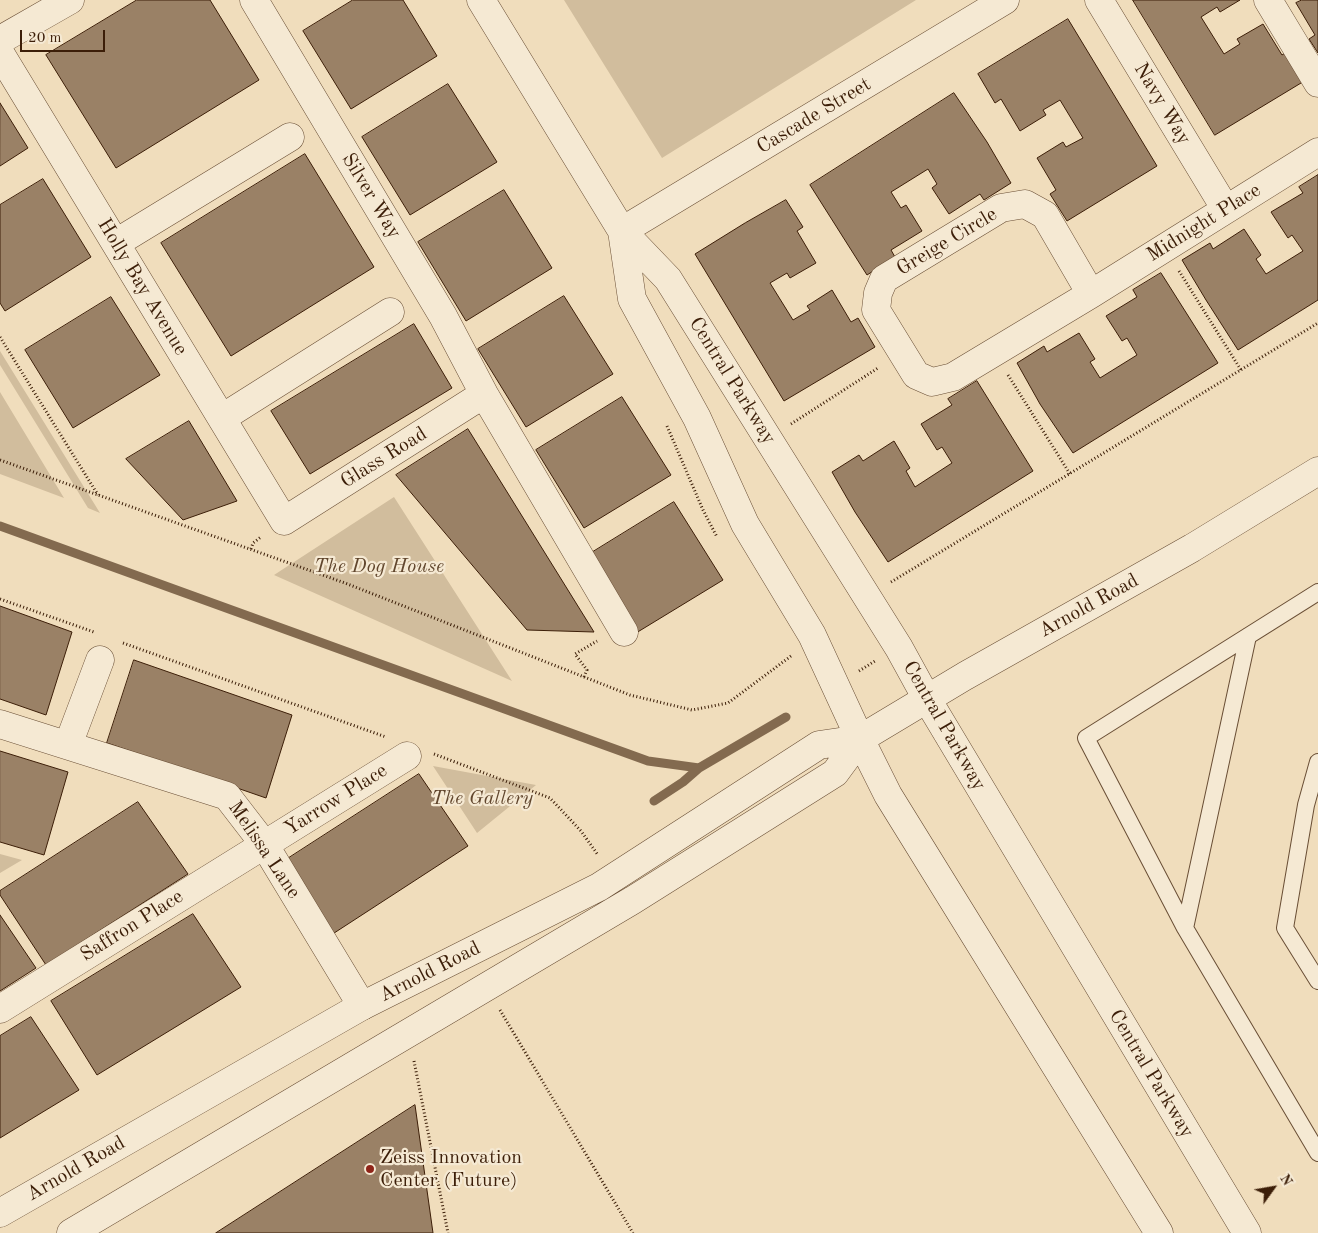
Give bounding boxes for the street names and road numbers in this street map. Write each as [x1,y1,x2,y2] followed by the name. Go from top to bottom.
[1128,59,1196,149] street label: Navy Way
[753,73,875,159] street label: Cascade Street
[336,149,406,243] street label: Silver Way
[1143,178,1265,268] street label: Midnight Place
[892,203,1002,281] street label: Greige Circle
[92,214,192,360] street label: Holly Bay Avenue
[683,313,781,449] street label: Central Parkway
[336,422,432,494] street label: Glass Road
[1035,569,1143,643] street label: Arnold Road
[897,657,991,795] street label: Central Parkway
[280,759,392,841] street label: Yarrow Place
[222,796,306,904] street label: Melissa Lane
[76,885,188,967] street label: Saffron Place
[375,936,485,1008] street label: Arnold Road
[1103,1005,1199,1143] street label: Central Parkway
[22,1131,130,1207] street label: Arnold Road

